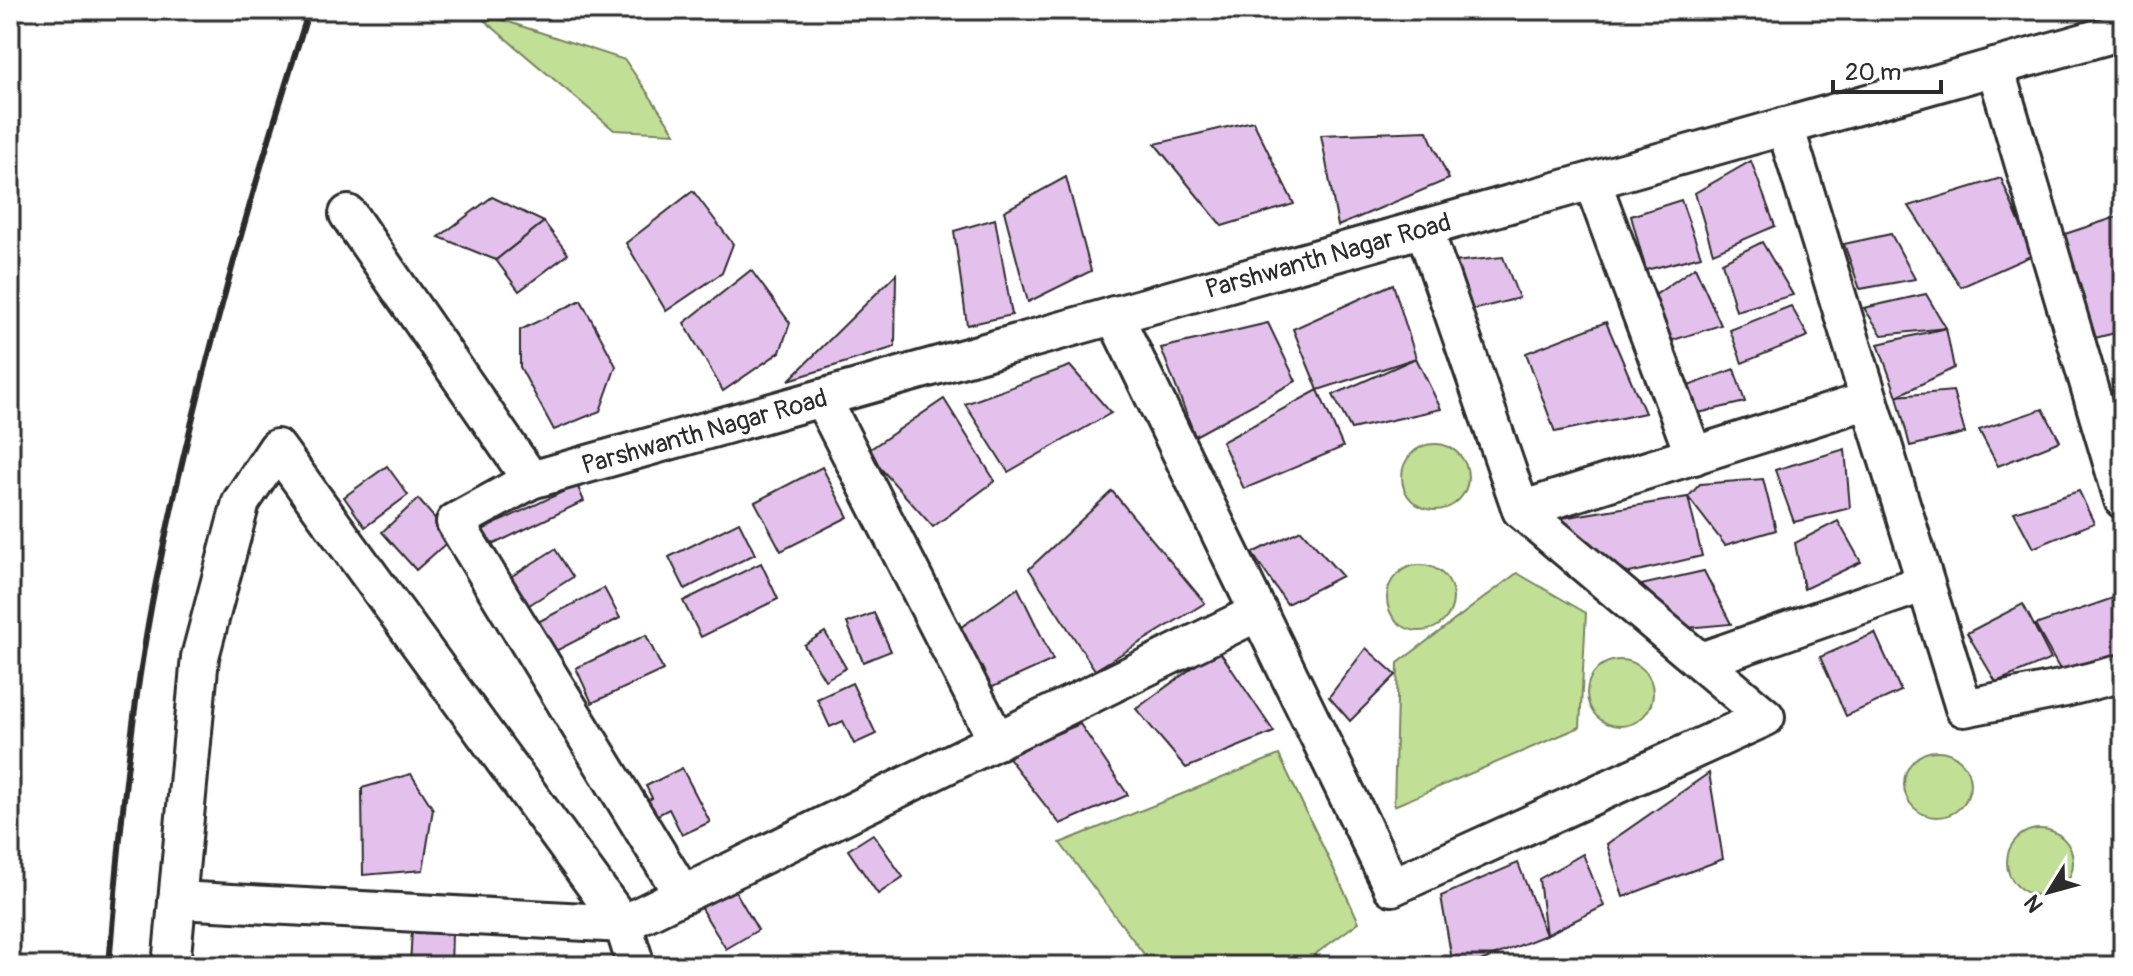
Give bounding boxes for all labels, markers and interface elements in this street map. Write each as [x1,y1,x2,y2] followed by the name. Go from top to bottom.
[1833,44,1941,94] scale bar
[1845,58,1901,87] text: 20 m
[1202,206,1455,306] street label: Parshwanth Nagar Road
[578,382,831,482] street label: Parshwanth Nagar Road
[2009,852,2089,932] north arrow
[2018,889,2049,918] text: N

